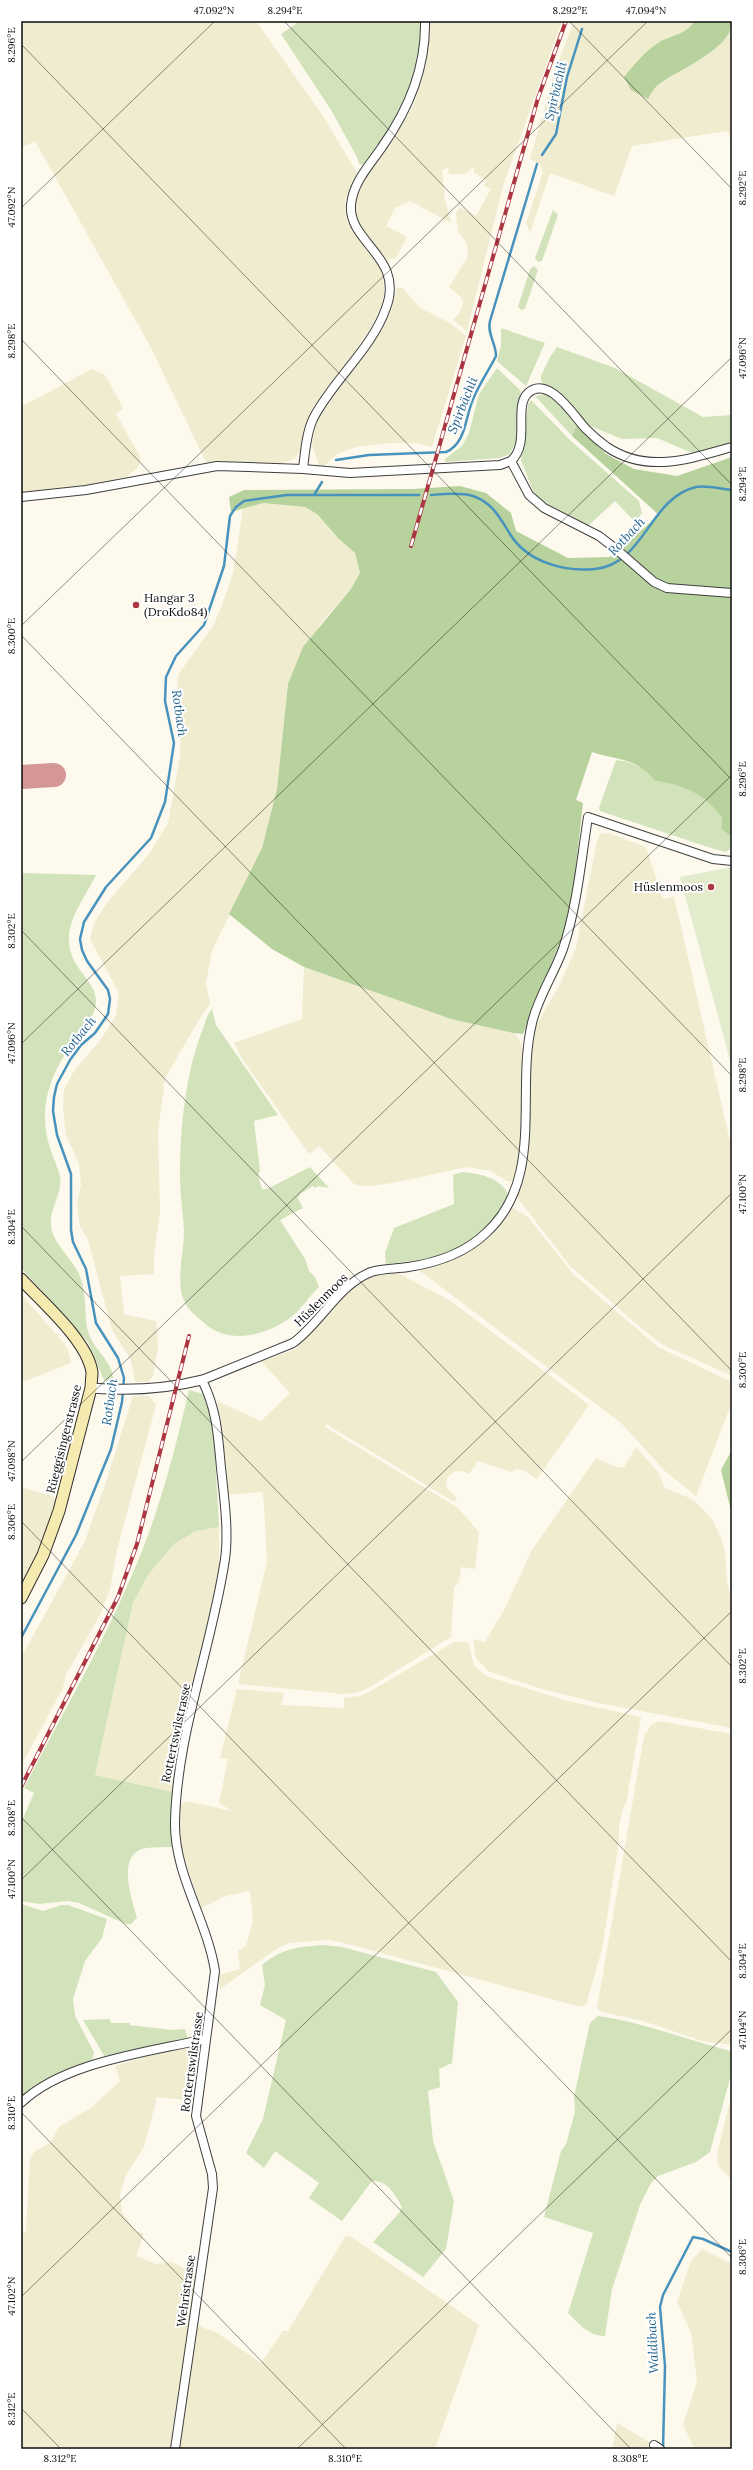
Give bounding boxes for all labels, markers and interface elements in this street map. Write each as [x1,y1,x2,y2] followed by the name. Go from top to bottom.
[194,4,235,17] text: 47.092°N
[268,4,302,17] text: 8.294°E
[553,4,587,17] text: 8.292°E
[626,4,667,17] text: 47.094°N
[5,27,18,63] text: 8.296°E
[540,59,571,122] water label: Spirbächli
[736,171,749,205] text: 8.292°E
[5,186,18,227] text: 47.092°N
[5,323,18,359] text: 8.298°E
[736,337,749,379] text: 47.096°N
[443,373,482,436] water label: Spirbächli
[736,467,749,501] text: 8.294°E
[604,513,649,559] water label: Rotbach
[144,590,208,620] place label: Hangar 3 (DroKdo84)
[131,600,141,610] marker: Hangar 3 (DroKdo84)
[5,618,18,654] text: 8.300°E
[168,689,191,738] water label: Rotbach
[736,761,749,797] text: 8.296°E
[634,879,703,894] place label: Hüslenmoos
[706,882,716,892] marker: Hüslenmoos
[5,913,18,949] text: 8.302°E
[57,1012,100,1060] water label: Rotbach
[5,1022,18,1064] text: 47.096°N
[736,1057,749,1093] text: 8.298°E
[736,1174,749,1214] text: 47.100°N
[5,1209,18,1245] text: 8.304°E
[291,1270,351,1329] street label: Hüslenmoos
[736,1352,749,1388] text: 8.300°E
[98,1377,121,1426] water label: Rotbach
[43,1382,84,1495] street label: Rüeggisingerstrasse
[5,1440,18,1482] text: 47.098°N
[5,1504,18,1540] text: 8.306°E
[736,1648,749,1684] text: 8.302°E
[158,1681,193,1784] street label: Rottertswilstrasse
[5,1800,18,1836] text: 8.308°E
[5,1859,18,1899] text: 47.100°N
[736,1943,749,1979] text: 8.304°E
[177,2010,206,2113] street label: Rottertswilstrasse
[736,2010,749,2049] text: 47.104°N
[5,2096,18,2130] text: 8.310°E
[736,2239,749,2275] text: 8.306°E
[173,2253,198,2328] street label: Wehristrasse
[5,2276,18,2315] text: 47.102°N
[642,2311,663,2374] water label: Waldibach
[5,2393,18,2425] text: 8.312°E
[44,2452,76,2465] text: 8.312°E
[328,2452,362,2465] text: 8.310°E
[612,2452,648,2465] text: 8.308°E

